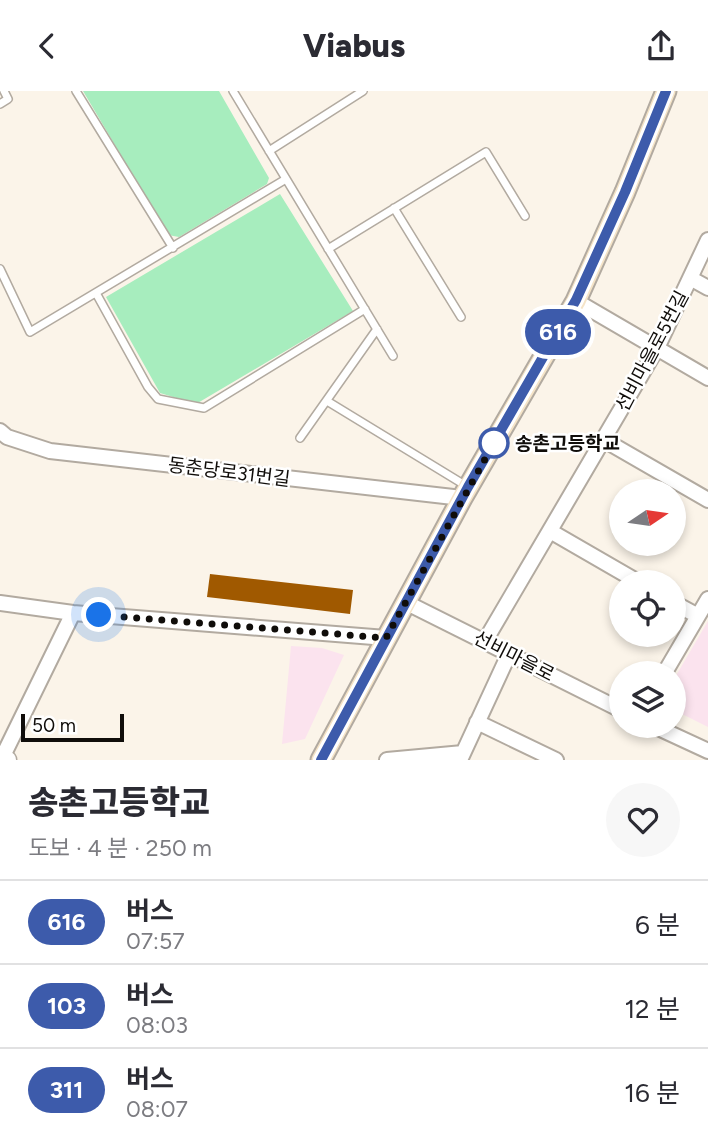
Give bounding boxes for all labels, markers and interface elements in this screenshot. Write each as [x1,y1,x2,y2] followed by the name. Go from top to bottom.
[28,27,66,65] icon: back
[303,27,405,65] text: Viabus
[642,27,680,65] icon: share
[611,287,693,415] street label: 선비마을로5번길
[518,309,598,355] line badge: 616
[539,317,577,346] text: 616
[479,428,509,458] marker: 송촌고등학교
[515,432,620,455] place label: 송촌고등학교
[167,453,291,491] street label: 동춘당로31번길
[609,479,686,557] north arrow
[609,479,686,738] map controls
[609,570,686,647] button: locate
[81,597,116,632] your location
[470,626,558,686] street label: 선비마을로
[609,661,686,738] button: layers
[21,711,124,743] scale bar
[32,714,76,737] text: 50 m
[28,783,210,822] text: 송촌고등학교
[606,783,680,857] button: heart
[28,834,212,862] text: 도보 · 4 분 · 250 m
[126,895,174,927] text: 버스
[48,907,85,936] text: 616
[635,909,680,941] text: 6 분
[126,927,185,955] text: 07:57
[126,979,174,1011] text: 버스
[47,991,86,1020] text: 103
[624,993,680,1025] text: 12 분
[126,1011,188,1039] text: 08:03
[126,1063,174,1095] text: 버스
[50,1075,83,1104] text: 311
[624,1077,680,1109] text: 16 분
[126,1095,188,1123] text: 08:07

